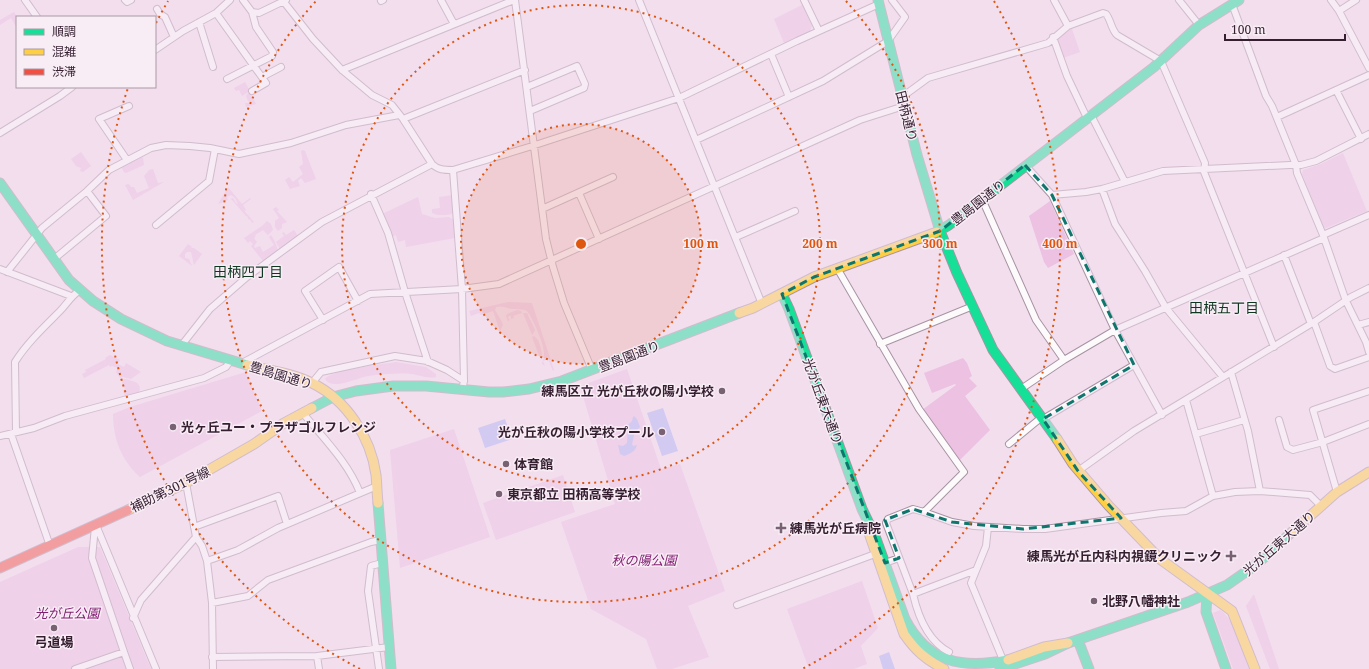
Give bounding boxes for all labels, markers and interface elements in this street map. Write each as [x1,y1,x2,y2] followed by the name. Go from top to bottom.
[16,16,156,88] legend
[1225,16,1345,42] scale bar
[1231,21,1266,38] text: 100 m
[52,23,76,40] text: 順調
[52,43,76,60] text: 混雑
[52,63,76,80] text: 渋滞
[892,89,922,143] street label: 田柄通り
[947,175,1009,229] street label: 豊島園通り
[683,235,719,252] text: 100 m
[802,235,838,252] text: 200 m
[922,235,958,252] text: 300 m
[1042,235,1078,252] text: 400 m
[574,237,588,251] centre of rings
[213,262,283,281] district label: 田柄四丁目
[1189,298,1259,317] district label: 田柄五丁目
[595,336,663,376] street label: 豊島園通り
[799,355,847,447] street label: 光が丘東大通り
[247,357,315,393] street label: 豊島園通り
[541,382,714,400] place label: 練馬区立 光が丘秋の陽小学校
[717,386,727,396] marker: 練馬区立 光が丘秋の陽小学校
[181,418,376,436] place label: 光ヶ丘ユー・プラザゴルフレンジ
[168,422,178,432] marker: 光ヶ丘ユー・プラザゴルフレンジ
[498,423,654,441] place label: 光が丘秋の陽小学校プール
[657,427,667,437] marker: 光が丘秋の陽小学校プール
[514,455,553,473] place label: 体育館
[501,459,511,469] marker: 体育館
[127,462,213,516] street label: 補助第301号線
[507,485,640,503] place label: 東京都立 田柄高等学校
[494,489,504,499] marker: 東京都立 田柄高等学校
[1239,506,1319,580] street label: 光が丘東大通り
[789,519,881,537] place label: 練馬光が丘病院
[775,522,787,534] marker: 練馬光が丘病院
[1026,547,1222,565] place label: 練馬光が丘内科内視鏡クリニック
[1225,550,1237,562] marker: 練馬光が丘内科内視鏡クリニック
[611,551,678,569] park label: 秋の陽公園
[1102,592,1180,610] place label: 北野八幡神社
[1089,596,1099,606] marker: 北野八幡神社
[34,604,101,622] park label: 光が丘公園
[49,623,59,633] marker: 弓道場
[34,633,74,651] place label: 弓道場

